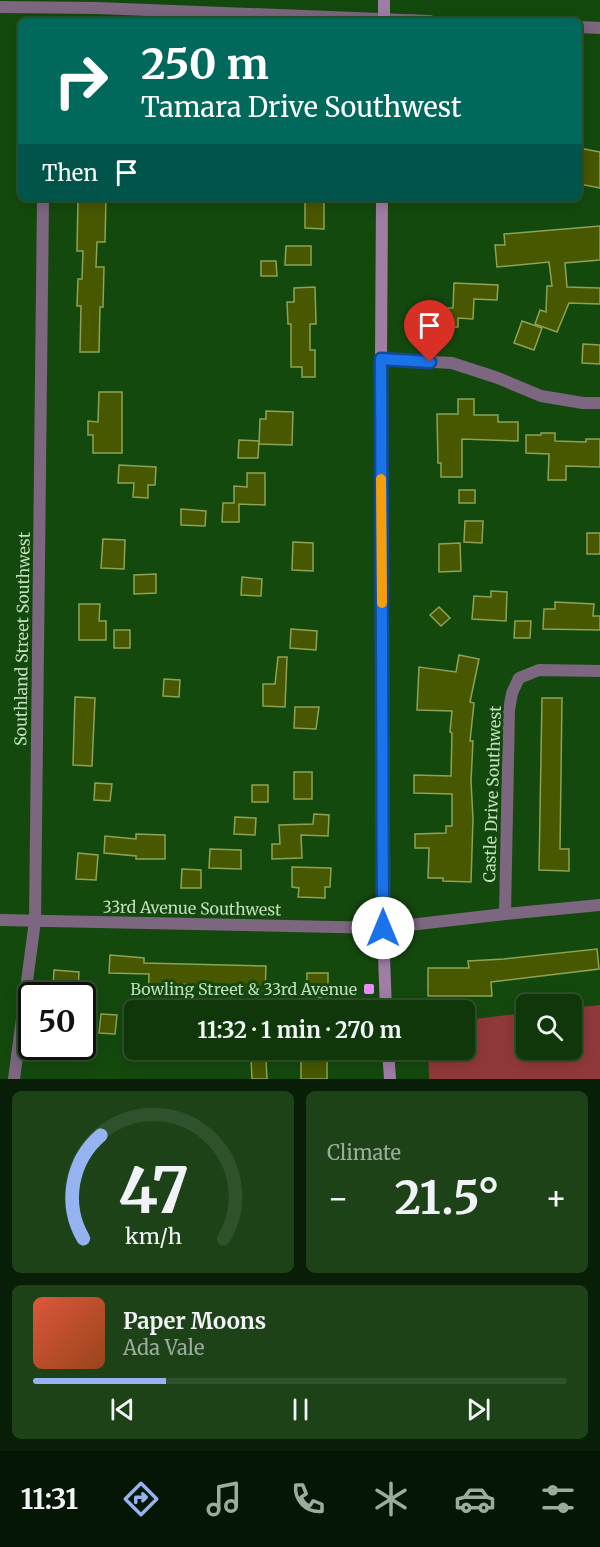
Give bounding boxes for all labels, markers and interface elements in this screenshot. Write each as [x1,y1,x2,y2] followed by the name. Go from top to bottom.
[141,38,269,90] text: 250 m
[42,42,120,120] icon: right
[141,90,462,124] text: Tamara Drive Southwest
[110,156,143,189] icon: arrive
[42,159,98,187] text: Then
[404,300,455,362] pin
[413,309,446,342] icon: arrive
[10,531,34,746] street label: Southland Street Southwest
[479,704,505,883] street label: Castle Drive Southwest
[103,896,282,920] street label: 33rd Avenue Southwest
[351,896,415,960] position arrow
[130,979,357,999] place label: Bowling Street & 33rd Avenue
[18,982,96,1060] speed limit sign: 50
[362,982,376,996] marker: Bowling Street & 33rd Avenue
[516,994,582,1060] map controls
[516,994,582,1060] button: search
[197,1016,402,1044] text: 11:32 · 1 min · 270 m
[327,1140,401,1165] text: Climate
[118,1152,188,1230] text: 47
[395,1170,499,1226] text: 21.5°
[327,1178,349,1219] text: −
[545,1178,567,1219] text: +
[125,1223,181,1250] text: km/h
[123,1307,266,1335] text: Paper Moons
[123,1335,204,1360] text: Ada Vale
[106,1393,139,1426] icon: previous
[284,1393,317,1426] icon: pause
[462,1393,495,1426] icon: next
[120,1478,162,1520] icon: directions
[203,1478,245,1520] icon: music
[287,1478,329,1520] icon: phone
[370,1478,412,1520] icon: climate
[454,1478,496,1520] icon: car
[537,1478,579,1520] icon: filters
[21,1482,78,1516] text: 11:31

